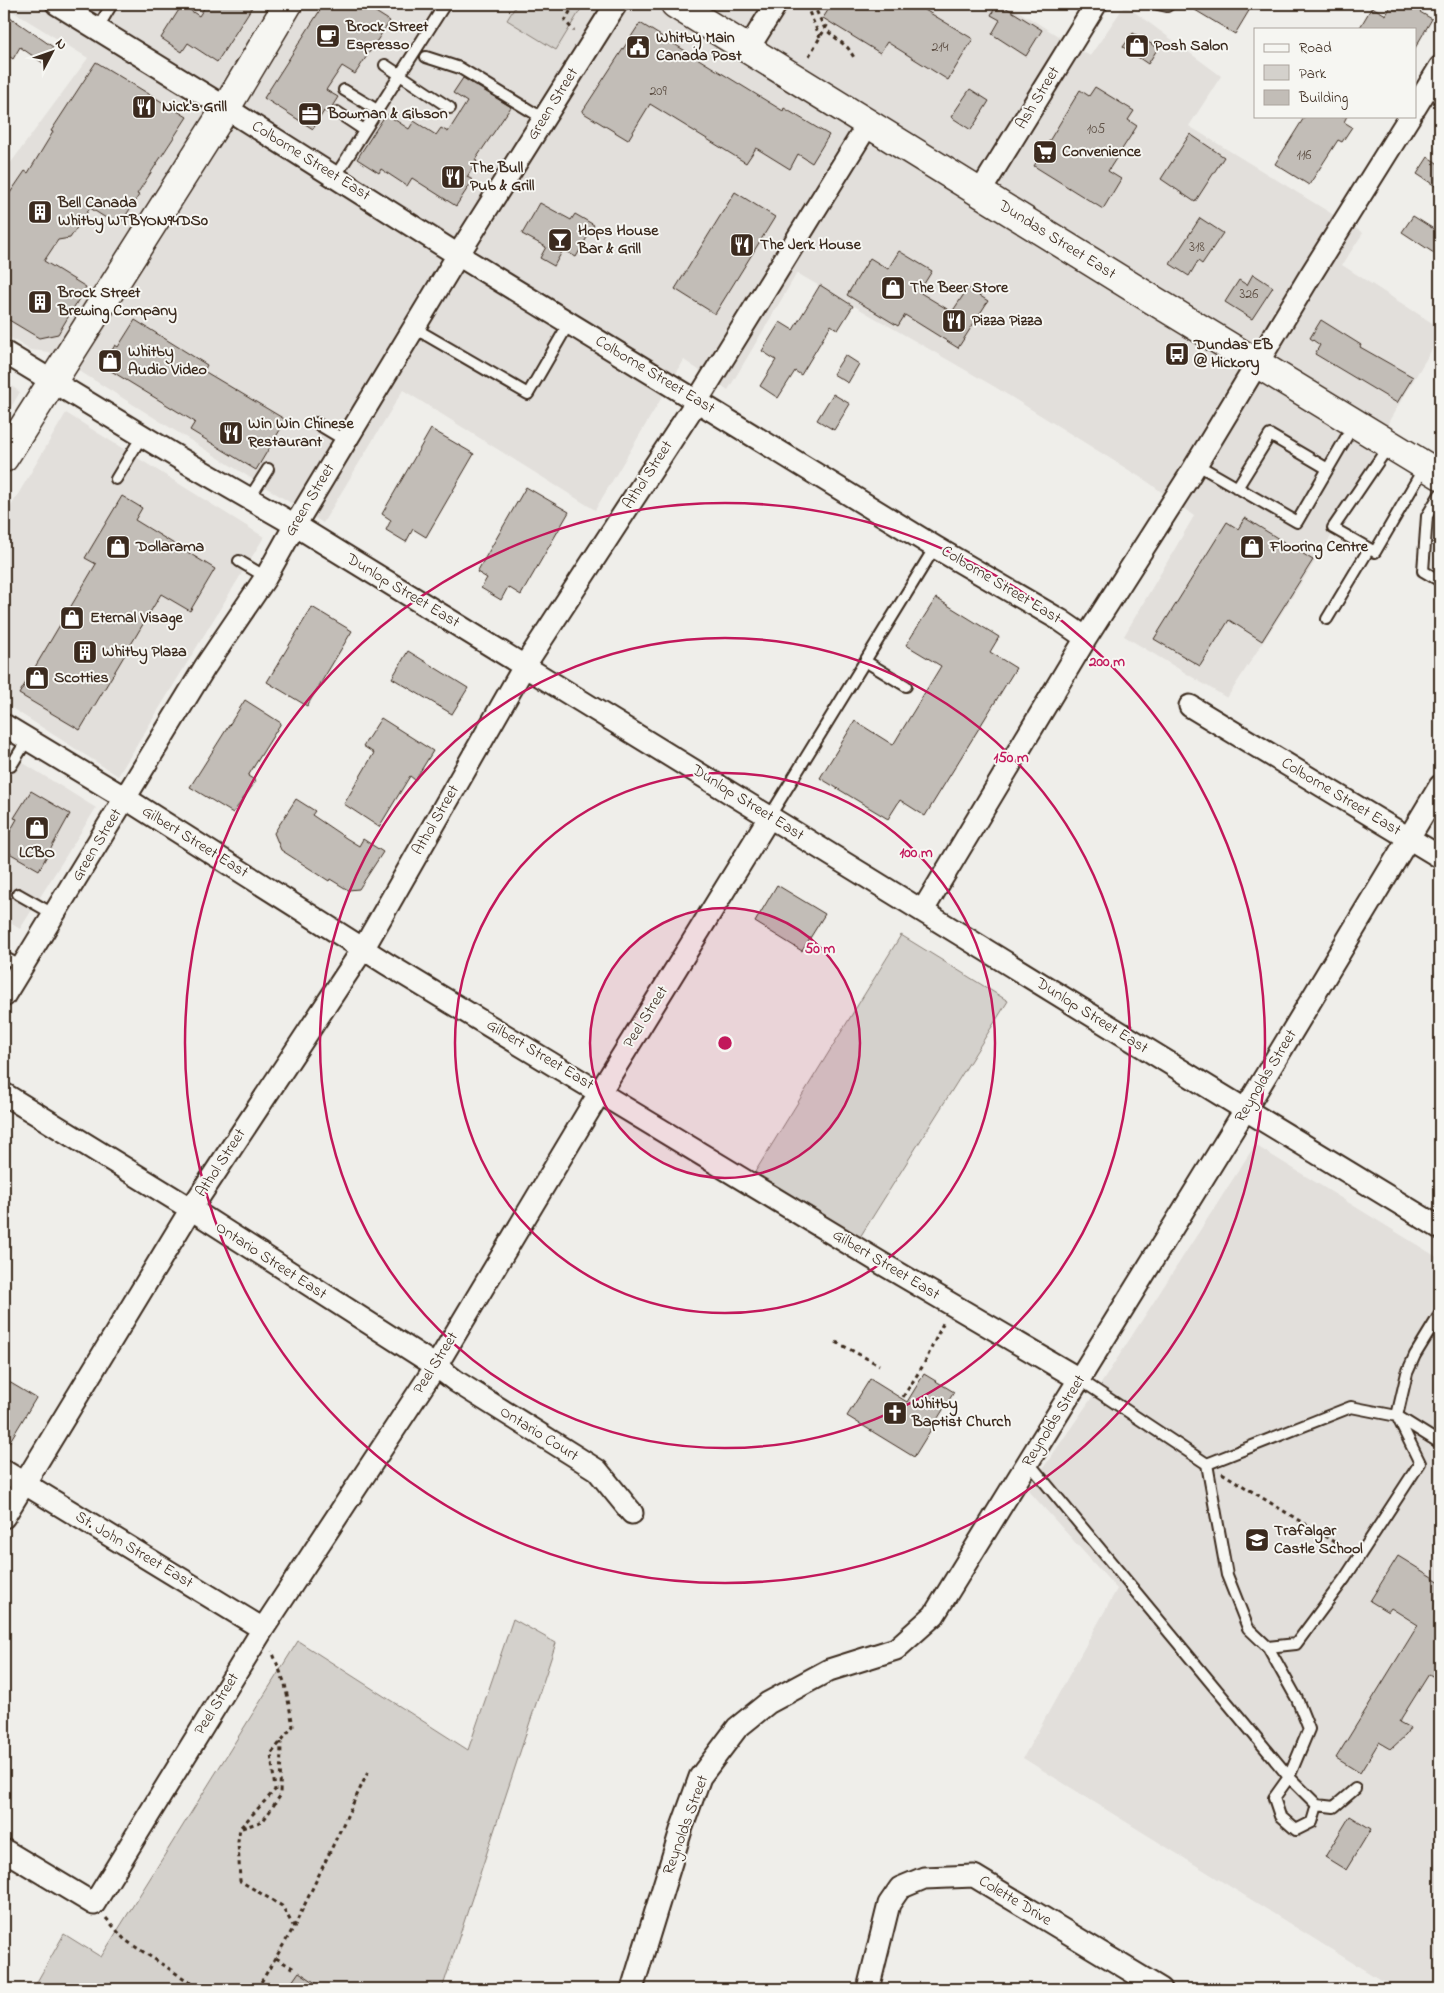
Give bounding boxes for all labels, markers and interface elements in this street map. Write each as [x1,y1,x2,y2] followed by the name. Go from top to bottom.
[345,15,429,57] place label: Brock Street Espresso
[315,23,341,49] cafe icon: Brock Street Espresso
[656,26,742,68] place label: Whitby Main Canada Post
[28,28,78,78] north arrow
[1254,28,1416,118] legend
[1124,33,1150,59] shop icon: Posh Salon
[50,34,72,55] text: N
[625,34,651,60] public building icon: Whitby Main Canada Post
[1154,34,1228,58] place label: Posh Salon
[931,37,949,58] house number: 214
[1299,37,1332,59] text: Road
[1010,61,1067,134] street label: Ash Street
[521,63,585,145] street label: Green Street
[1299,63,1327,85] text: Park
[649,81,667,102] house number: 209
[1298,87,1348,110] text: Building
[131,94,157,120] restaurant icon: Nick's Grill
[162,95,227,119] place label: Nick's Grill
[297,101,323,127] office icon: Bowman & Gibson
[327,102,448,126] place label: Bowman & Gibson
[247,115,376,208] street label: Colborne Street East
[1087,119,1105,140] house number: 105
[1032,139,1058,165] supermarket icon: Convenience
[1062,140,1142,164] place label: Convenience
[1296,145,1312,166] house number: 116
[470,156,535,198] place label: The Bull Pub & Grill
[440,164,466,190] restaurant icon: The Bull Pub & Grill
[57,191,208,234] place label: Bell Canada Whitby WTBYON94DS0
[993,194,1121,286] street label: Dundas Street East
[27,199,53,225] building icon: Bell Canada Whitby WTBYON94DS0
[577,219,659,261] place label: Hops House Bar & Grill
[547,227,573,253] bar icon: Hops House Bar & Grill
[729,232,755,258] restaurant icon: The Jerk House
[760,233,862,257] place label: The Jerk House
[1189,237,1205,258] house number: 318
[880,275,906,301] shop icon: The Beer Store
[910,276,1009,300] place label: The Beer Store
[57,281,177,324] place label: Brock Street Brewing Company
[1240,284,1258,305] house number: 326
[27,289,53,315] building icon: Brock Street Brewing Company
[941,308,967,334] restaurant icon: Pizza Pizza
[972,309,1043,333] place label: Pizza Pizza
[590,330,720,421] street label: Colborne Street East
[1193,333,1273,376] place label: Dundas EB @ Hickory
[128,340,207,382] place label: Whitby Audio Video
[1164,341,1190,367] bus stop icon: Dundas EB @ Hickory
[97,348,123,374] shop icon: Whitby Audio Video
[247,412,354,454] place label: Win Win Chinese Restaurant
[218,420,244,446] restaurant icon: Win Win Chinese Restaurant
[617,435,680,514] street label: Athol Street
[279,458,342,541] street label: Green Street
[105,534,131,560] shop icon: Dollarama
[1239,534,1265,560] shop icon: Flooring Centre
[135,535,205,559] place label: Dollarama
[1269,535,1369,560] place label: Flooring Centre
[936,540,1066,631] street label: Colborne Street East
[341,547,465,635] street label: Dunlop Street East
[59,605,85,631] shop icon: Eternal Visage
[90,606,184,631] place label: Eternal Visage
[72,639,98,665] building icon: Whitby Plaza
[102,640,187,665] place label: Whitby Plaza
[1088,651,1125,673] text: 200 m
[24,665,50,691] shop icon: Scotties
[54,666,109,690] place label: Scotties
[993,747,1029,769] text: 150 m
[1276,752,1406,843] street label: Colborne Street East
[686,758,809,848] street label: Dunlop Street East
[406,780,466,860] street label: Athol Street
[137,800,254,885] street label: Gilbert Street East
[66,803,129,886] street label: Green Street
[24,815,50,841] shop icon: LCBO
[19,841,55,865] place label: LCBO
[899,842,933,864] text: 100 m
[805,938,836,960] text: 50 m
[1030,971,1153,1061] street label: Dunlop Street East
[617,981,675,1053] street label: Peel Street
[482,1013,599,1097] street label: Gilbert Street East
[1229,1024,1304,1127] street label: Reynolds Street
[716,1034,734,1052] centre of rings
[190,1123,253,1202] street label: Athol Street
[210,1216,332,1306] street label: Ontario Street East
[828,1223,945,1307] street label: Gilbert Street East
[407,1327,465,1399] street label: Peel Street
[1016,1370,1092,1472] street label: Reynolds Street
[911,1392,1011,1434] place label: Whitby Baptist Church
[495,1400,584,1468] street label: Ontario Court
[882,1400,908,1426] church icon: Whitby Baptist Church
[70,1505,198,1595] street label: St. John Street East
[1274,1519,1363,1561] place label: Trafalgar Castle School
[1244,1527,1270,1553] school or university icon: Trafalgar Castle School
[188,1668,246,1740] street label: Peel Street
[657,1771,715,1878] street label: Reynolds Street
[974,1870,1057,1933] street label: Colette Drive

